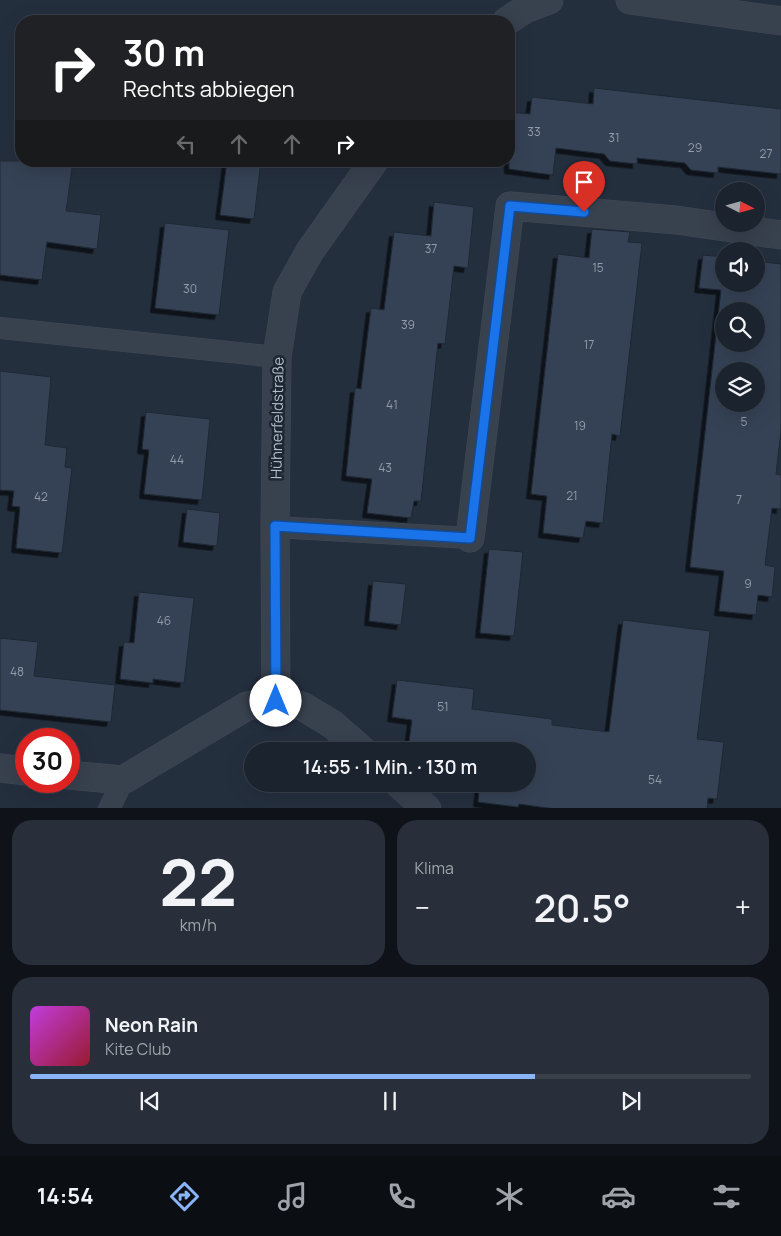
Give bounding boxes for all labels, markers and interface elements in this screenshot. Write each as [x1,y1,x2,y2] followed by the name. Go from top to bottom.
[123,29,205,77] text: 30 m
[40,35,105,100] icon: right
[123,74,295,104] text: Rechts abbiegen
[527,123,541,140] house number: 33
[608,129,620,146] house number: 31
[172,130,200,158] icon: left
[225,130,253,158] icon: ahead
[278,130,306,158] icon: ahead
[331,130,359,158] icon: right
[688,139,702,156] house number: 29
[760,145,772,162] house number: 27
[563,161,605,212] pin
[570,168,598,196] icon: arrive
[715,182,765,232] north arrow
[715,182,765,412] map controls
[425,240,437,257] house number: 37
[715,242,765,292] button: sound
[592,259,604,276] house number: 15
[183,280,197,297] house number: 30
[715,302,765,352] button: search
[401,316,415,333] house number: 39
[584,336,594,353] house number: 17
[265,356,289,479] street label: Hühnerfeldstraße
[715,362,765,412] button: layers
[386,396,398,413] house number: 41
[741,413,748,430] house number: 5
[574,417,586,434] house number: 19
[170,451,184,468] house number: 44
[378,459,392,476] house number: 43
[566,487,578,504] house number: 21
[34,488,48,505] house number: 42
[736,491,742,508] house number: 7
[744,575,752,592] house number: 9
[157,612,171,629] house number: 46
[10,663,24,680] house number: 48
[249,674,301,726] position arrow
[437,698,449,715] house number: 51
[15,728,80,793] speed limit sign: 30
[303,754,477,780] text: 14:55 · 1 Min. · 130 m
[648,771,662,788] house number: 54
[160,837,237,926] text: 22
[415,857,454,879] text: Klima
[534,881,631,933] text: 20.5°
[415,888,430,926] text: −
[735,888,751,926] text: +
[180,914,217,936] text: km/h
[105,1012,198,1038] text: Neon Rain
[105,1038,171,1060] text: Kite Club
[136,1087,164,1115] icon: previous
[376,1087,404,1115] icon: pause
[617,1087,645,1115] icon: next
[167,1179,202,1214] icon: directions
[275,1179,310,1214] icon: music
[384,1179,419,1214] icon: phone
[492,1179,527,1214] icon: climate
[601,1179,636,1214] icon: car
[709,1179,744,1214] icon: filters
[37,1181,94,1211] text: 14:54

